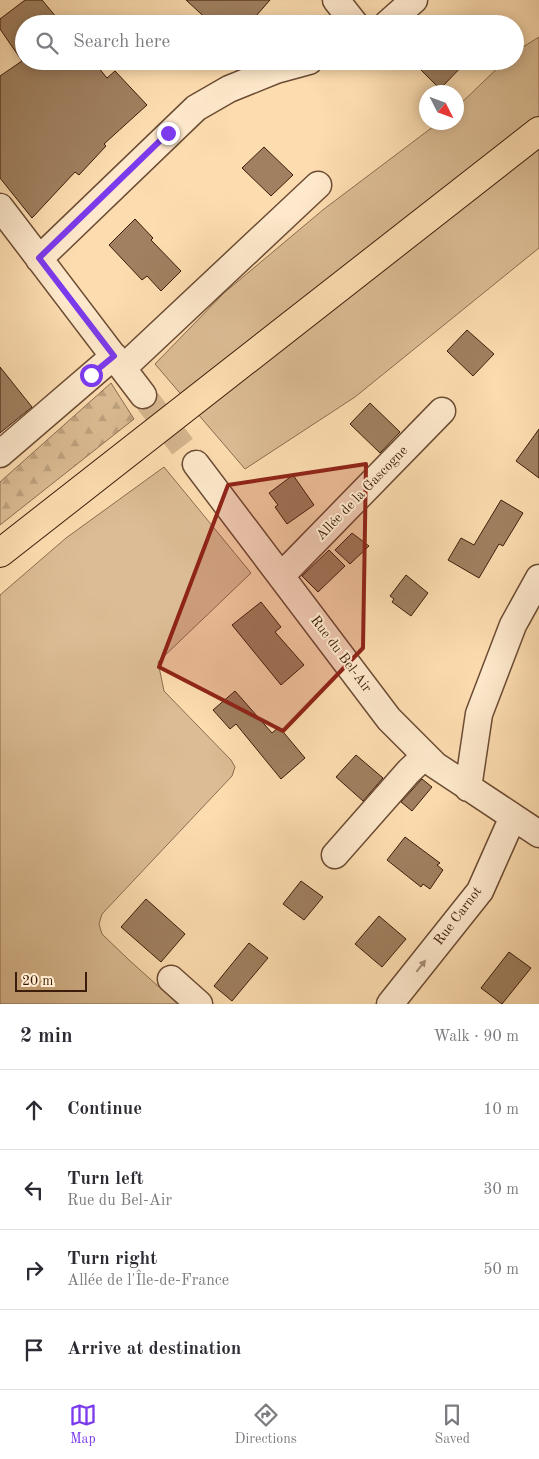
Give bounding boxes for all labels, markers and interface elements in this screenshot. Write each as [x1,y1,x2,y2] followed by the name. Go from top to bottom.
[15,15,524,70] search box
[33,29,61,57] icon: search
[73,33,170,52] text: Search here
[419,85,464,130] north arrow
[157,122,180,145] route end
[80,364,103,387] route start
[314,443,410,543] street label: Allée de la Gascogne
[308,613,374,695] street label: Rue du Bel-Air
[432,884,484,948] street label: Rue Carnot
[415,960,426,973] one-way arrow
[15,969,88,992] scale bar
[22,974,53,988] text: 20 m
[20,1026,73,1047] text: 2 min
[433,1029,519,1045] text: Walk · 90 m
[20,1096,48,1124] icon: ahead
[67,1100,142,1119] text: Continue
[483,1102,519,1118] text: 10 m
[67,1170,144,1189] text: Turn left
[20,1176,48,1204] icon: left
[483,1182,519,1198] text: 30 m
[67,1193,172,1209] text: Rue du Bel-Air
[67,1250,157,1269] text: Turn right
[20,1256,48,1284] icon: right
[483,1262,519,1278] text: 50 m
[67,1273,229,1289] text: Allée de l'Île-de-France
[20,1336,48,1364] icon: arrive
[67,1340,241,1359] text: Arrive at destination
[69,1401,97,1448] tab: Map
[235,1401,297,1448] tab: Directions
[434,1401,470,1448] tab: Saved

